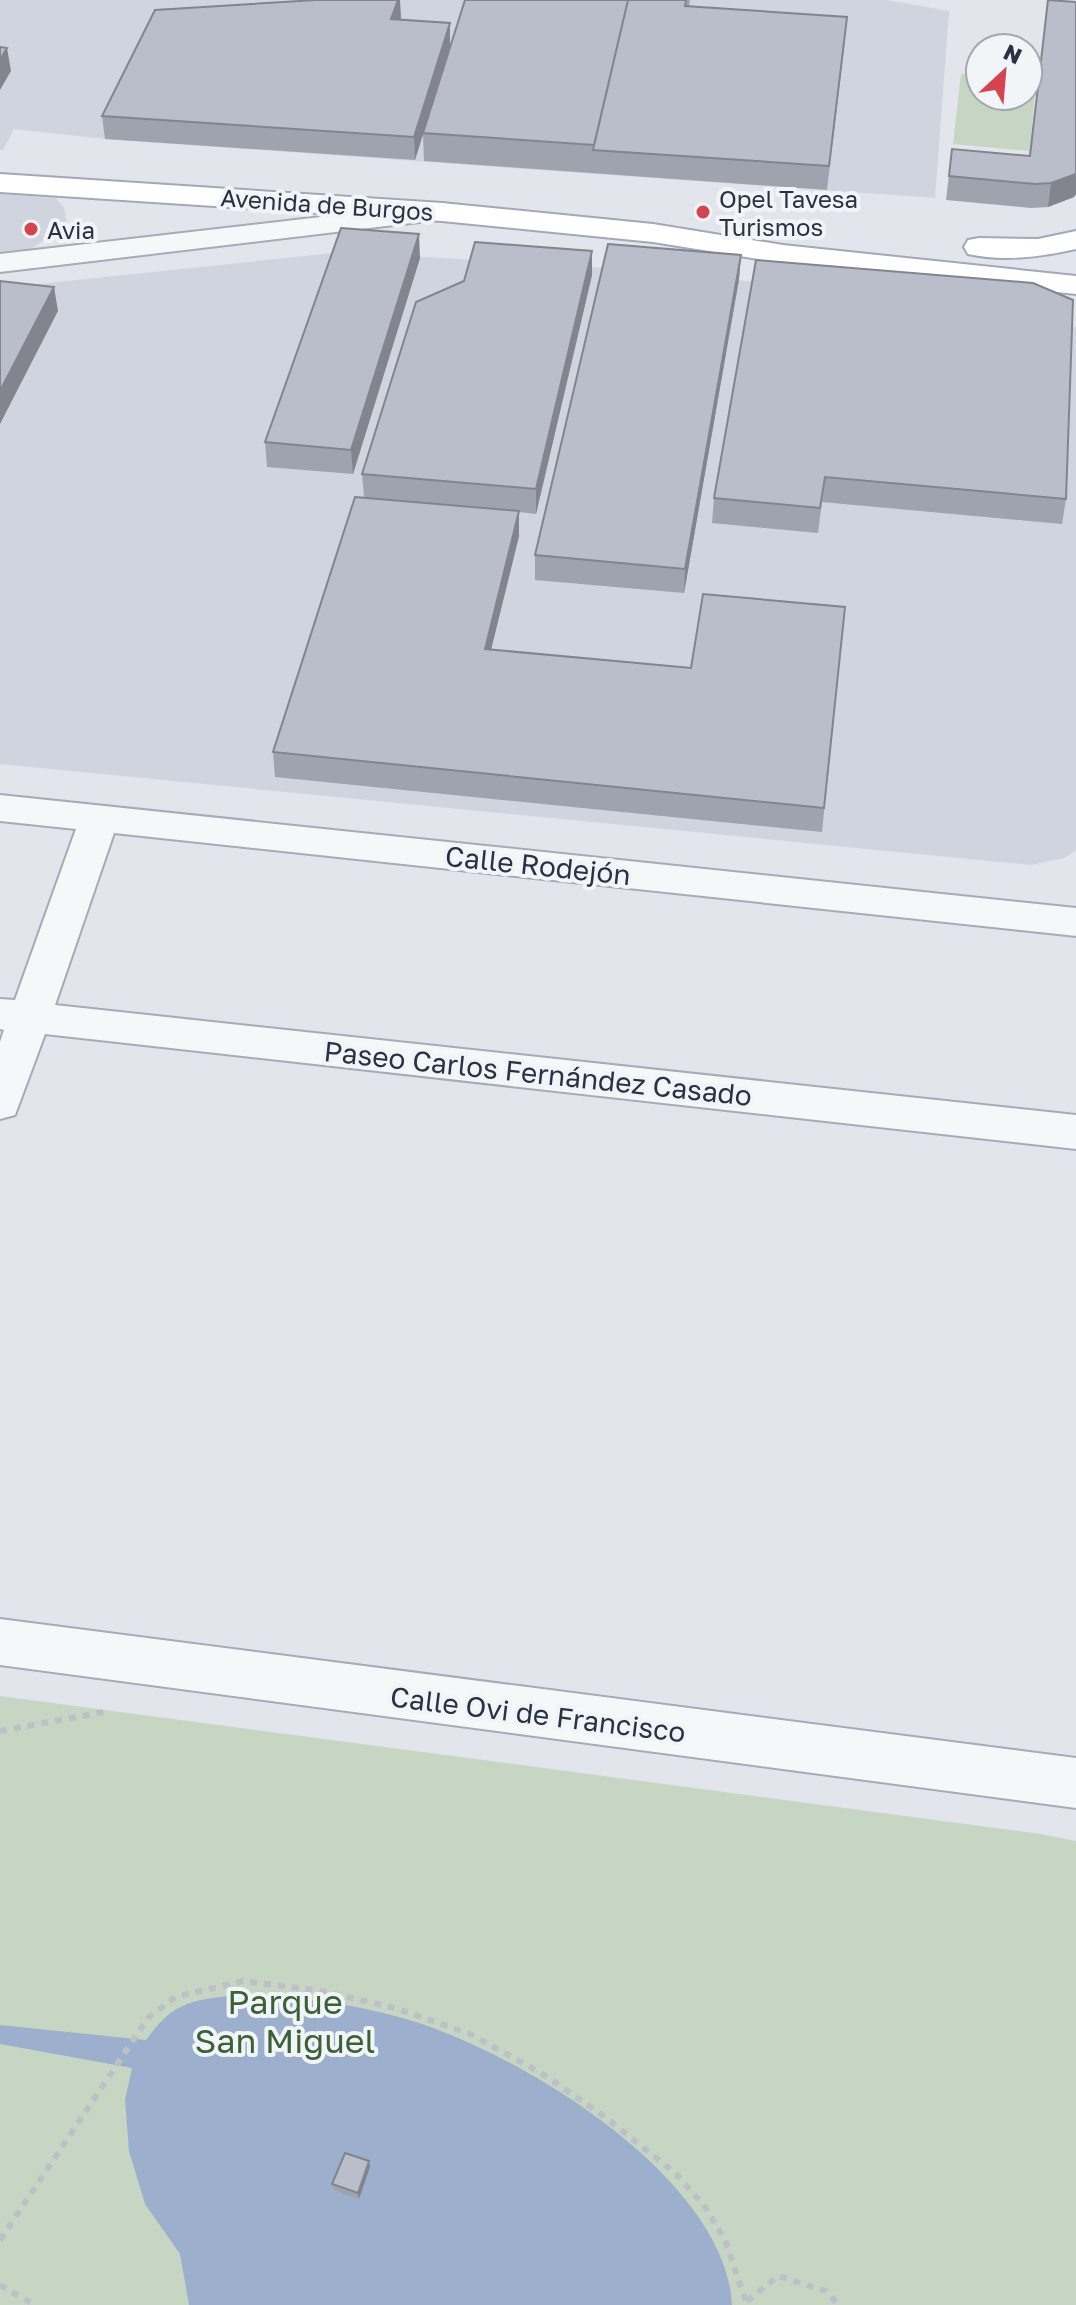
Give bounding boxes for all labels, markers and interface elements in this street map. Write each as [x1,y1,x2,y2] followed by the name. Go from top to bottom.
[964,32,1044,112] north arrow
[1000,38,1026,69] text: N
[220,182,434,226] street label: Avenida de Burgos
[719,184,858,241] place label: Opel Tavesa Turismos
[694,203,712,221] marker: Opel Tavesa Turismos
[47,215,95,244] place label: Avia
[22,220,40,238] marker: Avia
[444,839,632,891] street label: Calle Rodejón
[322,1034,754,1112] street label: Paseo Carlos Fernández Casado
[389,1680,687,1748] street label: Calle Ovi de Francisco
[195,1981,375,2060] park label: Parque San Miguel

